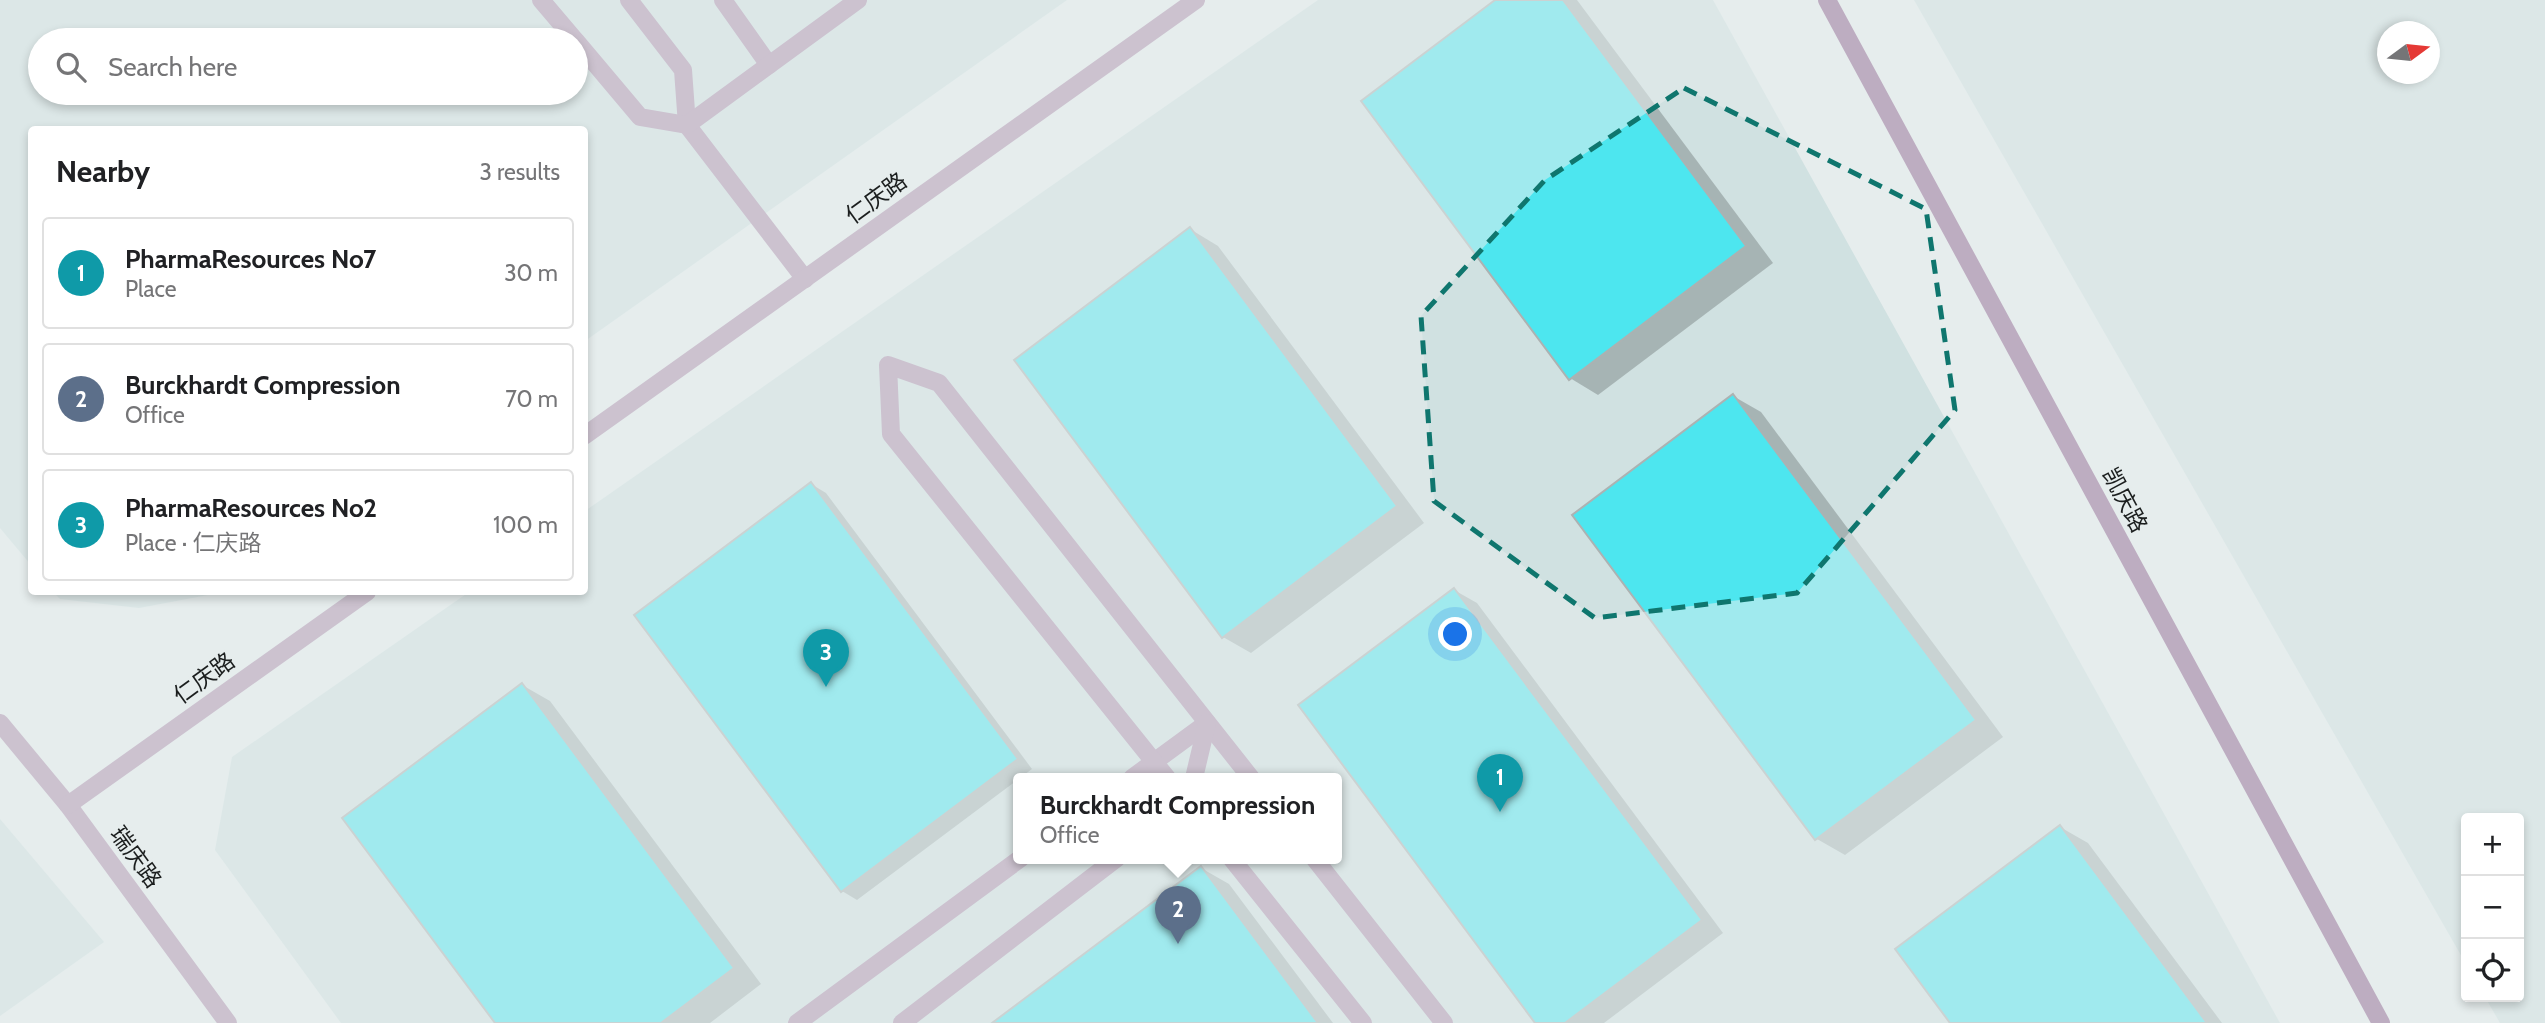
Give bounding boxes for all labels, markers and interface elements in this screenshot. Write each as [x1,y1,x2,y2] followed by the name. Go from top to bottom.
[2377,21,2440,84] north arrow
[28,28,588,105] search box
[52,48,90,86] icon: search
[108,51,237,83] text: Search here
[56,153,150,190] text: Nearby
[479,158,560,186] text: 3 results
[840,166,912,230] street label: 仁庆路
[125,243,376,275] text: PharmaResources No7
[77,259,85,287] text: 1
[504,259,558,287] text: 30 m
[125,275,177,303] text: Place
[125,369,401,401] text: Burckhardt Compression
[75,385,87,413] text: 2
[505,385,558,413] text: 70 m
[125,401,185,429] text: Office
[2096,463,2154,537] street label: 凯庆路
[125,492,377,524] text: PharmaResources No2
[75,511,87,539] text: 3
[493,511,558,539] text: 100 m
[125,529,261,557] text: Place · 仁庆路
[1438,617,1472,651] your location
[803,629,849,687] pin: 3
[168,646,240,710] street label: 仁庆路
[1477,754,1523,812] pin: 1
[1013,773,1342,864] popup
[1040,789,1315,821] text: Burckhardt Compression
[2461,813,2524,1002] map controls
[2461,813,2524,876] button: +
[104,821,168,893] street label: 瑞庆路
[1040,821,1100,849] text: Office
[2461,876,2524,939] button: −
[1155,886,1201,944] pin: 2
[2461,939,2524,1002] button: locate

